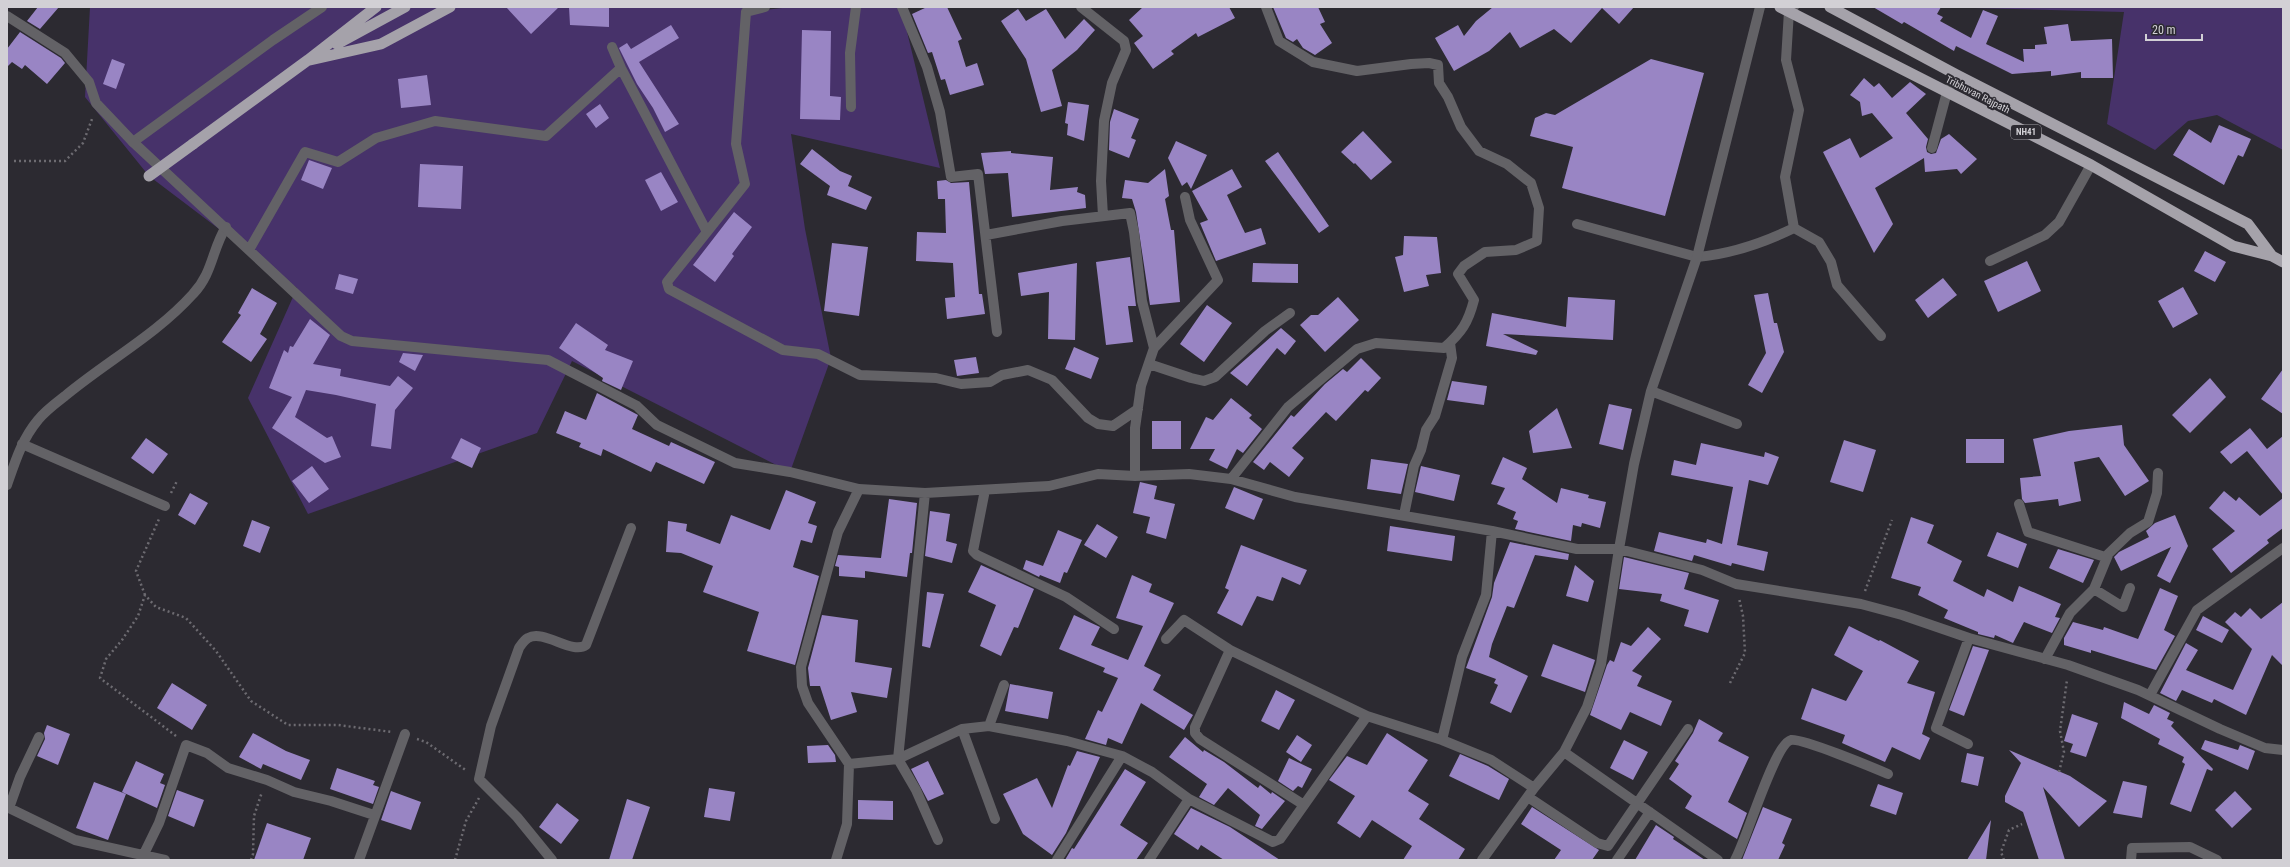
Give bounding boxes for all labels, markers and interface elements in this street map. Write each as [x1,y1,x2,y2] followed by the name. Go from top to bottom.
[2146,16,2202,42] scale bar
[2152,23,2176,37] text: 20 m
[1944,73,2012,115] street label: Tribhuvan Rajpath
[2011,125,2041,139] road number: NH41

